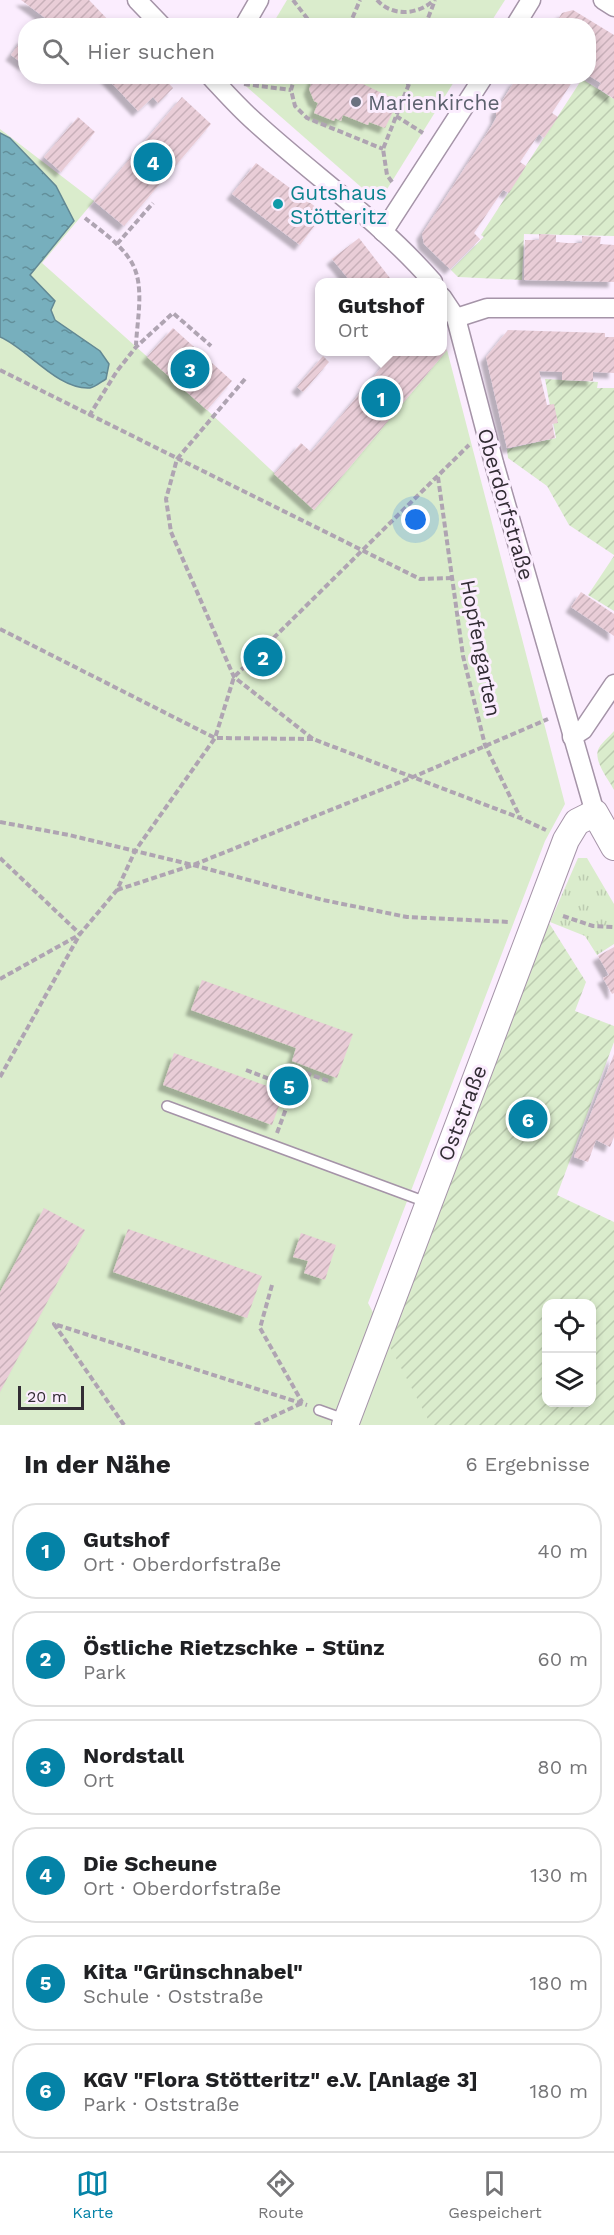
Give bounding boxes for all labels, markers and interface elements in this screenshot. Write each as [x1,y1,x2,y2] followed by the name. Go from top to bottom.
[18,18,596,84] search box
[39,35,72,68] icon: search
[87,39,215,64] text: Hier suchen
[368,90,500,115] place label: Marienkirche
[349,95,363,109] marker: Marienkirche
[134,140,172,184] pin: 4
[290,180,387,229] place label: Gutshaus Stötteritz
[271,197,285,211] marker: Gutshaus Stötteritz
[315,278,447,356] popup
[338,293,424,318] text: Gutshof
[338,318,368,342] text: Ort
[170,346,210,392] pin: 3
[362,376,400,420] pin: 1
[472,425,540,583] street label: Oberdorfstraße
[401,505,430,534] your location
[455,577,507,719] street label: Hopfengarten
[244,634,282,680] pin: 2
[432,1062,492,1164] street label: Oststraße
[270,1064,308,1108] pin: 5
[508,1096,548,1142] pin: 6
[542,1299,596,1407] map controls
[542,1299,596,1353] button: locate
[542,1353,596,1407] button: layers
[18,1383,84,1410] scale bar
[27,1387,67,1406] text: 20 m
[24,1449,171,1479] text: In der Nähe
[466,1452,590,1476] text: 6 Ergebnisse
[83,1527,170,1552] text: Gutshof
[41,1539,50,1563] text: 1
[537,1539,588,1563] text: 40 m
[83,1552,281,1576] text: Ort · Oberdorfstraße
[83,1635,385,1660] text: Östliche Rietzschke - Stünz
[40,1647,51,1671] text: 2
[538,1647,588,1671] text: 60 m
[83,1660,126,1684] text: Park
[83,1743,184,1768] text: Nordstall
[40,1755,51,1779] text: 3
[537,1755,588,1779] text: 80 m
[83,1768,114,1792] text: Ort
[83,1851,217,1876] text: Die Scheune
[39,1863,52,1887] text: 4
[530,1863,588,1887] text: 130 m
[83,1876,281,1900] text: Ort · Oberdorfstraße
[83,1959,303,1984] text: Kita "Grünschnabel"
[40,1971,51,1995] text: 5
[530,1971,588,1995] text: 180 m
[83,1984,263,2008] text: Schule · Oststraße
[83,2067,478,2092] text: KGV "Flora Stötteritz" e.V. [Anlage 3]
[39,2079,52,2103] text: 6
[530,2079,588,2103] text: 180 m
[83,2092,240,2116] text: Park · Oststraße
[72,2167,114,2222] tab: Karte
[258,2167,304,2222] tab: Route
[448,2167,542,2222] tab: Gespeichert

